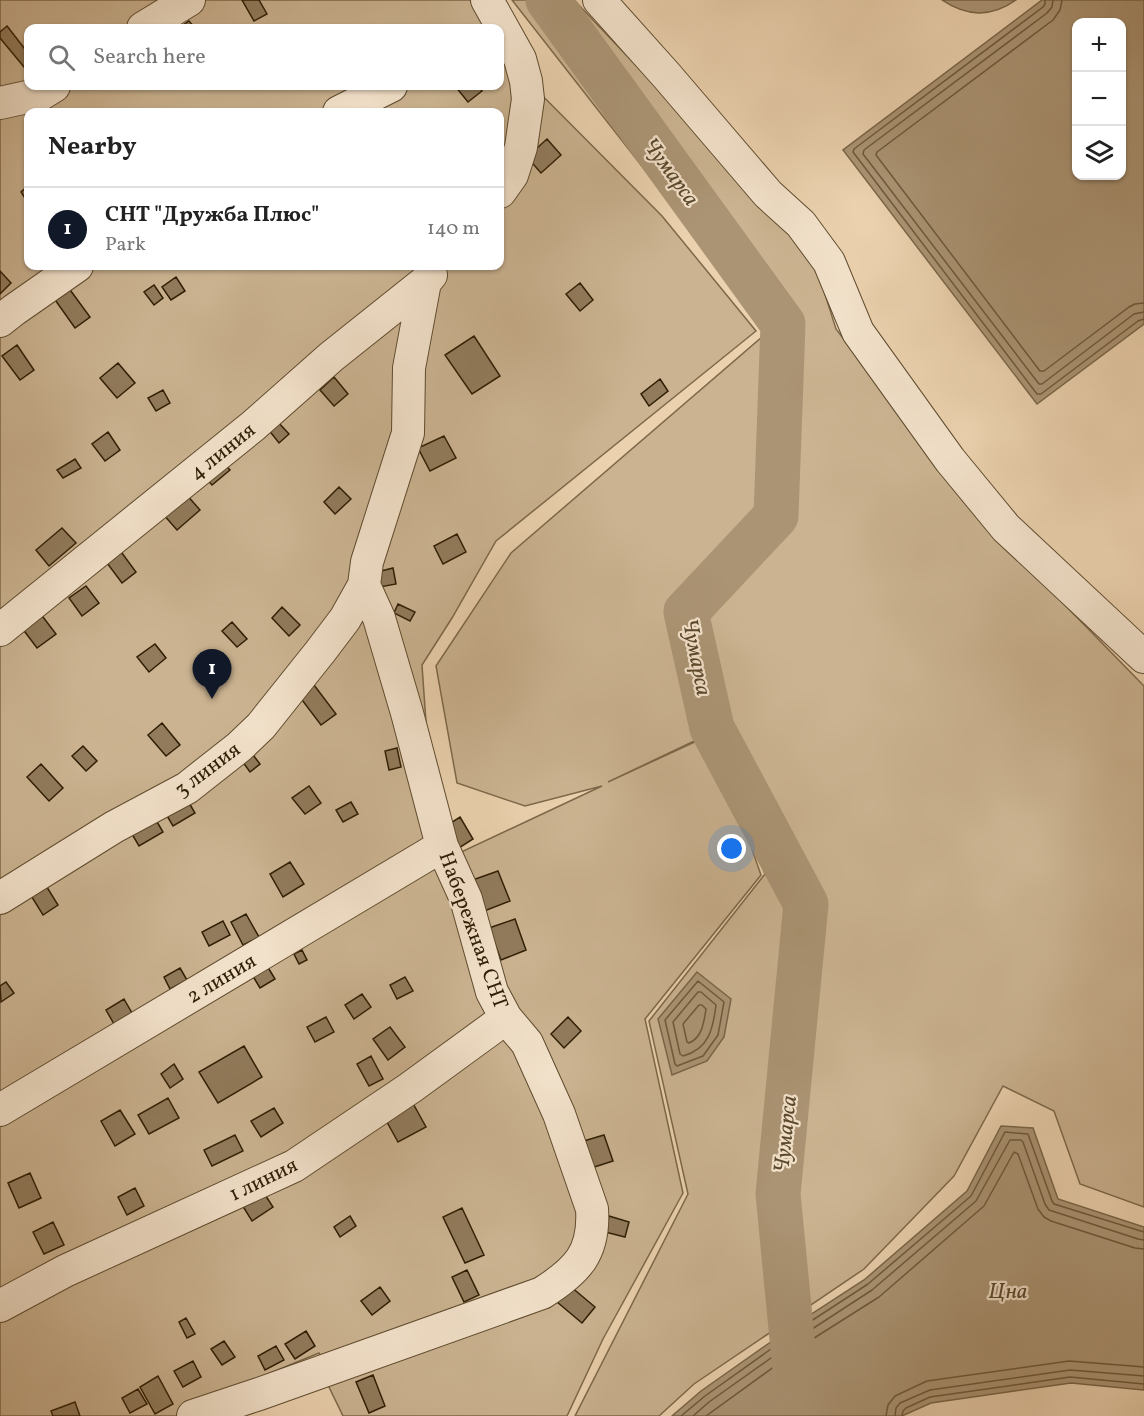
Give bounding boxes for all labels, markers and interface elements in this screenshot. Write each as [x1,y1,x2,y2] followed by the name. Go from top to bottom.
[1072,18,1126,180] map controls
[1072,18,1126,72] button: +
[24,24,504,90] search box
[45,41,78,74] icon: search
[93,42,206,73] text: Search here
[1072,72,1126,126] button: −
[1072,126,1126,180] button: layers
[48,129,137,165] text: Nearby
[635,132,705,213] water label: Чумарса
[105,200,319,231] text: СНТ "Дружба Плюс"
[63,215,72,243] text: 1
[427,215,480,243] text: 140 m
[105,231,146,259] text: Park
[184,416,262,488] street label: 4 линия
[673,616,718,699] water label: Чумарса
[192,650,232,699] pin: 1
[169,736,247,805] street label: 3 линия
[717,834,746,863] your location
[431,848,515,1013] street label: Набережная СНТ
[182,947,262,1011] street label: 2 линия
[767,1094,806,1175] water label: Чумарса
[224,1151,303,1209] street label: 1 линия
[989,1277,1027,1308] water label: Цна

